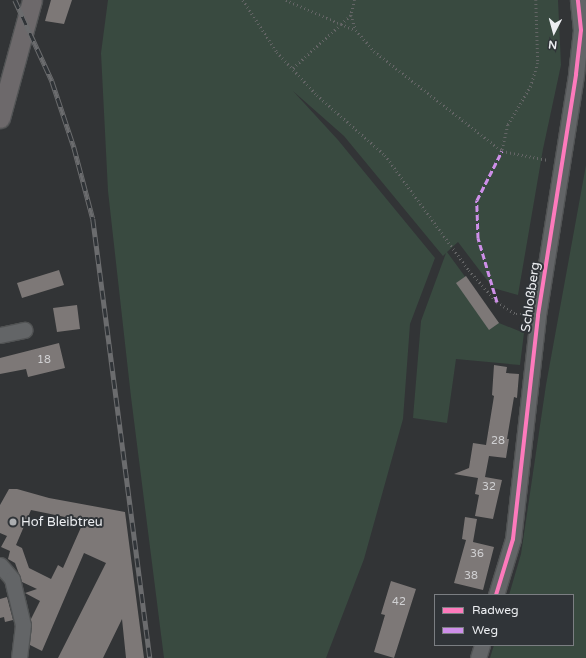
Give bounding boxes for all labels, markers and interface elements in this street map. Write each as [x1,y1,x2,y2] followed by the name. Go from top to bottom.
[534,12,574,52] north arrow
[548,38,558,51] text: N
[518,261,544,333] street label: Schloßberg
[37,353,51,367] house number: 18
[491,434,505,448] house number: 28
[482,480,496,494] house number: 32
[21,514,103,530] place label: Hof Bleibtreu
[8,517,18,527] marker: Hof Bleibtreu
[470,547,484,561] house number: 36
[464,569,478,583] house number: 38
[434,594,574,646] legend
[392,595,406,609] house number: 42
[472,603,519,617] text: Radweg
[472,623,498,637] text: Weg

